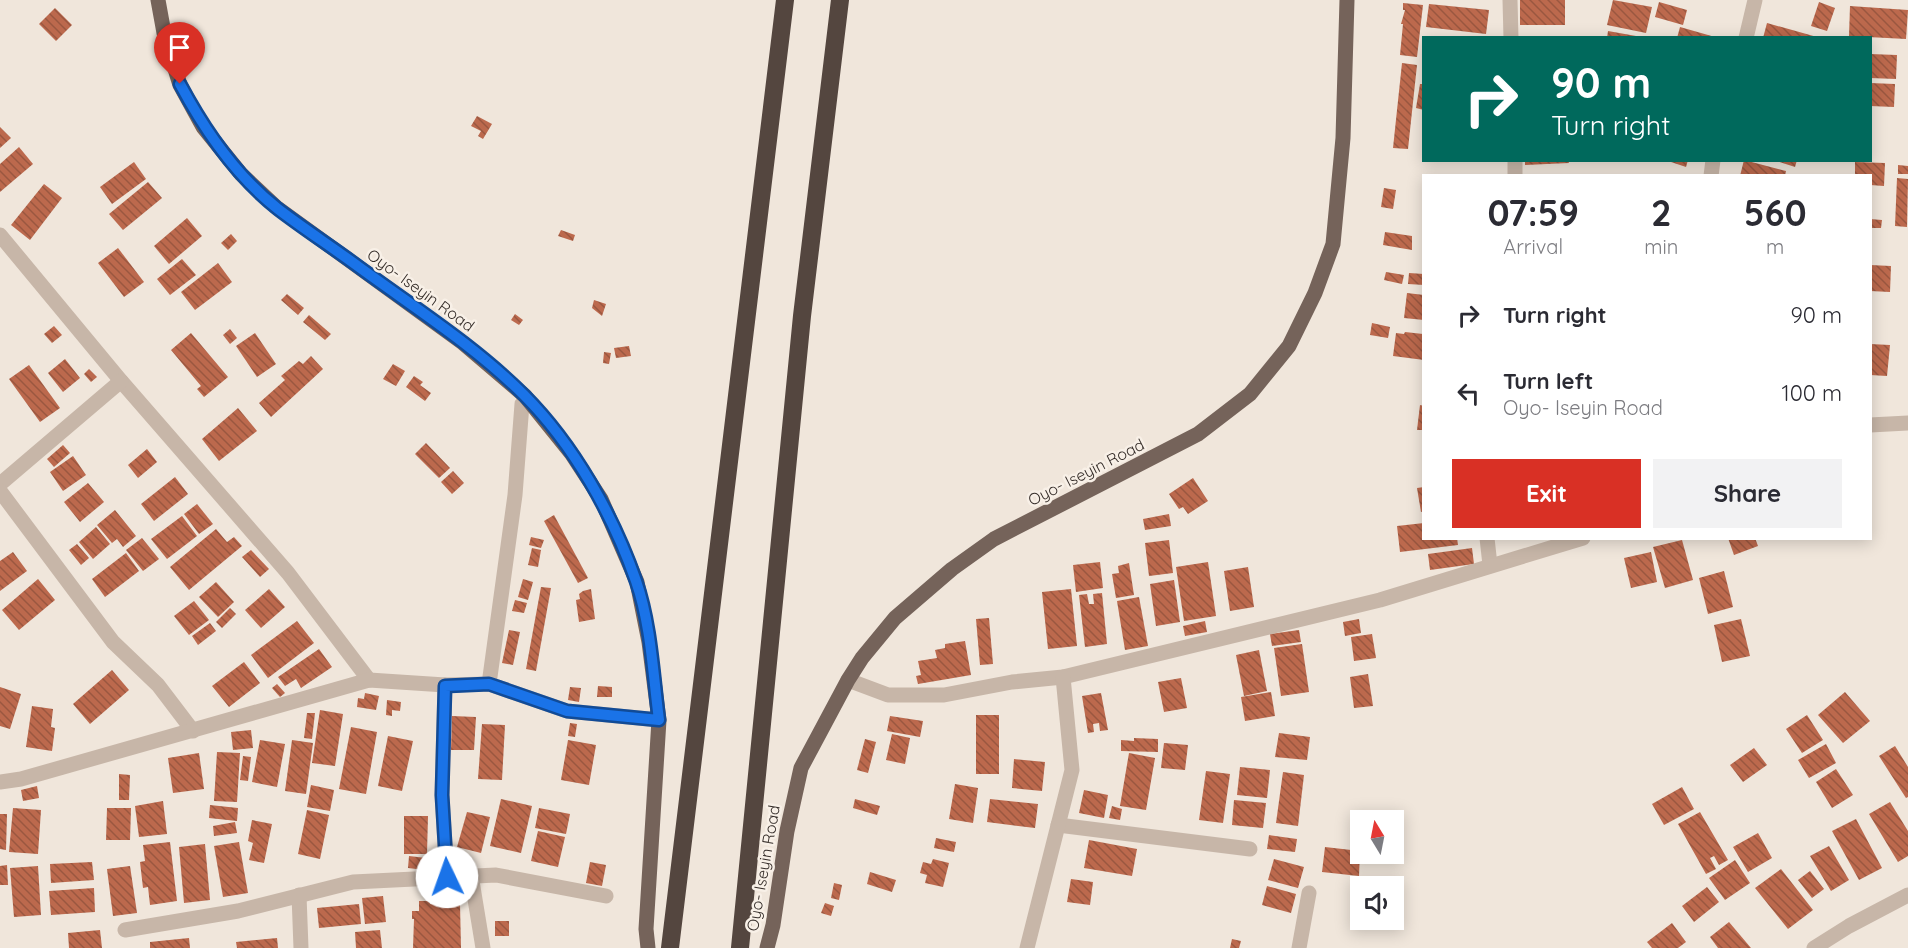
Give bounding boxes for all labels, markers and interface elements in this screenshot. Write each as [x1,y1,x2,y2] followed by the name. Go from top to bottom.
[154,22,205,84] pin
[163,31,196,64] icon: arrive
[1551,56,1651,109] text: 90 m
[1452,60,1530,138] icon: right
[1551,108,1670,142] text: Turn right
[1487,190,1579,235] text: 07:59
[1651,190,1672,235] text: 2
[1744,190,1807,235] text: 560
[1503,234,1563,259] text: Arrival
[1644,234,1678,259] text: min
[1766,234,1784,259] text: m
[363,244,479,336] street label: Oyo- Iseyin Road
[1452,299,1485,332] icon: right
[1503,301,1607,329] text: Turn right
[1791,301,1842,329] text: 90 m
[1503,367,1593,395] text: Turn left
[1452,377,1485,410] icon: left
[1782,379,1842,407] text: 100 m
[1503,395,1663,420] text: Oyo- Iseyin Road
[1025,434,1147,510] street label: Oyo- Iseyin Road
[1452,459,1641,528] button: Exit
[1653,459,1842,528] button: Share
[742,803,784,933] street label: Oyo- Iseyin Road
[1350,810,1404,864] north arrow
[1350,810,1404,930] map controls
[415,845,479,909] position arrow
[1350,876,1404,930] button: sound

